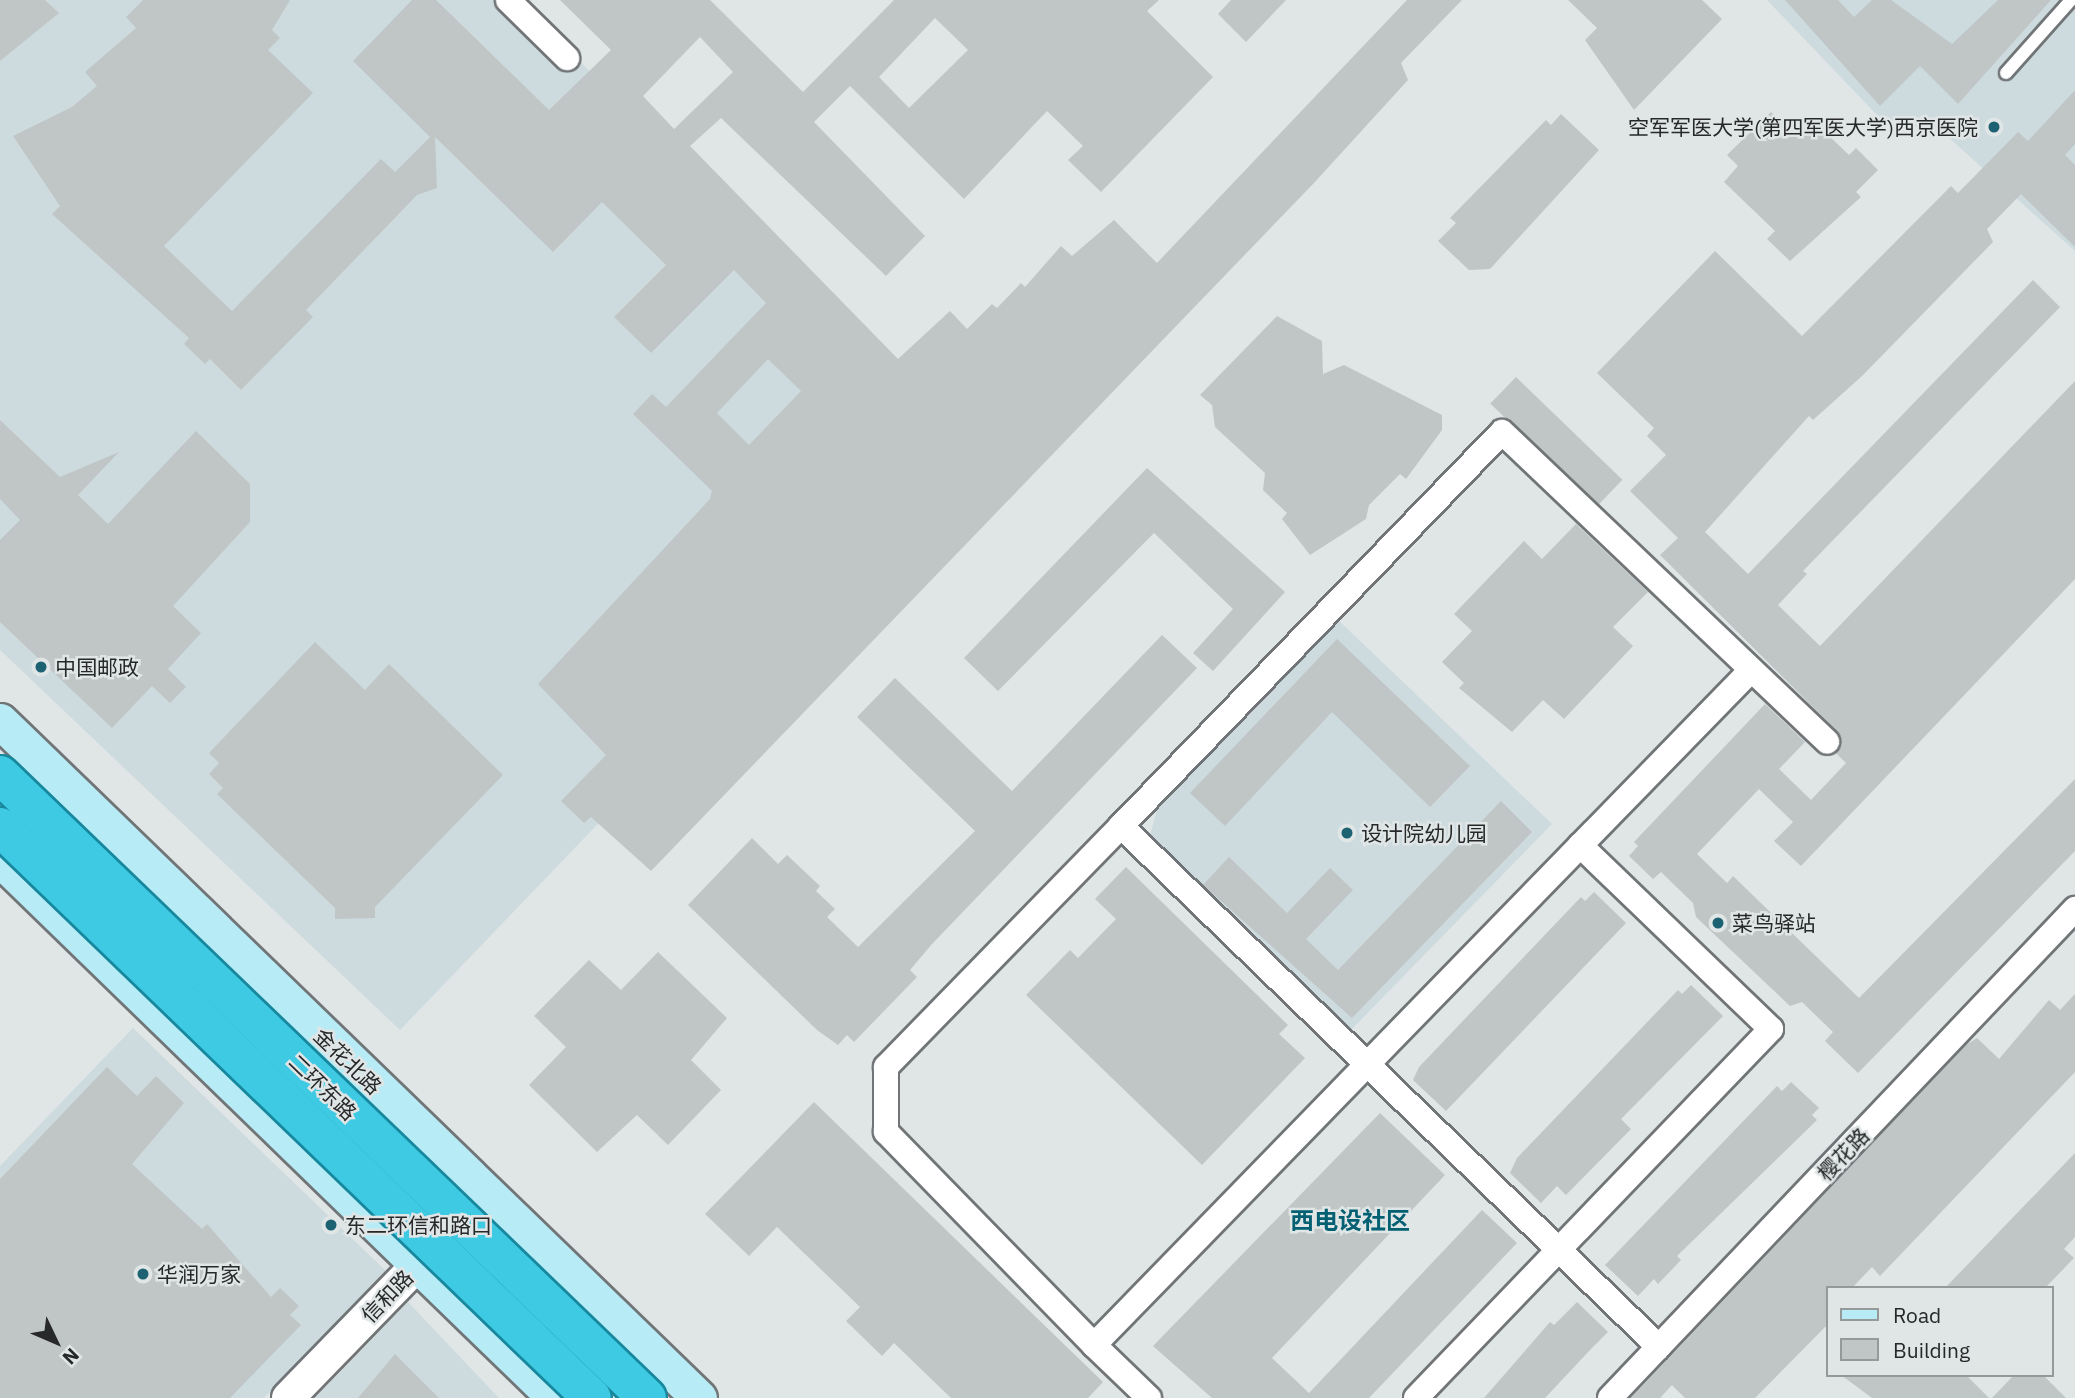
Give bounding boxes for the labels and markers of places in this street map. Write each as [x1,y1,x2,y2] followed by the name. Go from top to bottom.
[1628,114,1978,140] place label: 空军军医大学(第四军医大学)西京医院
[1984,117,2004,137] marker: 空军军医大学(第四军医大学)西京医院
[55,654,139,680] place label: 中国邮政
[33,659,49,675] marker: 中国邮政
[1361,820,1487,846] place label: 设计院幼儿园
[1339,825,1355,841] marker: 设计院幼儿园
[1732,910,1816,936] place label: 菜鸟驿站
[1710,915,1726,931] marker: 菜鸟驿站
[345,1212,492,1238] place label: 东二环信和路口
[323,1217,339,1233] marker: 东二环信和路口
[157,1261,241,1287] place label: 华润万家
[135,1266,151,1282] marker: 华润万家

